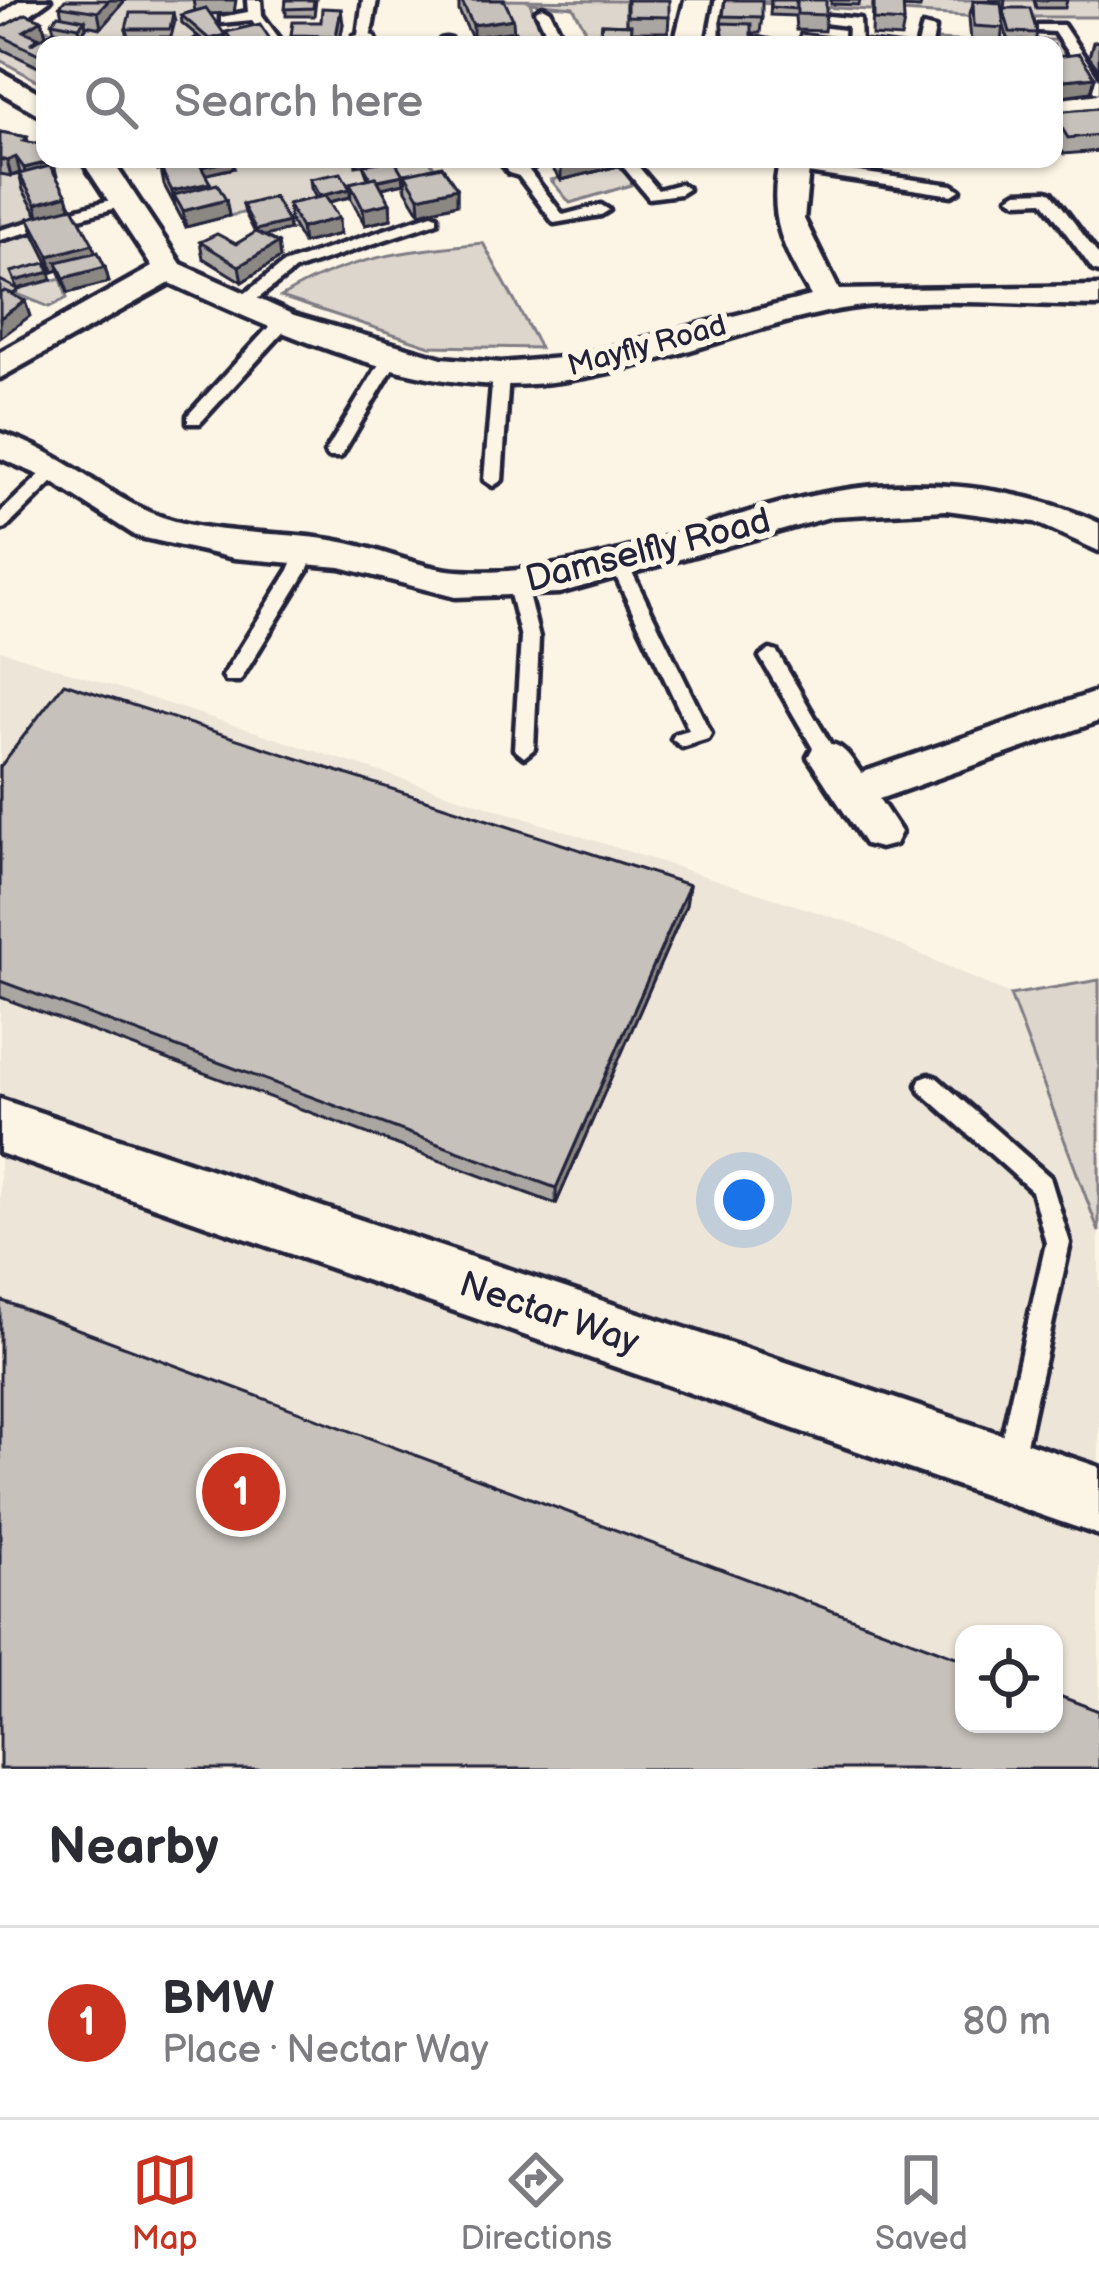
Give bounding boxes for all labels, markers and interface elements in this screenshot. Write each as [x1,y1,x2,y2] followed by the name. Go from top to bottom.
[36,36,1063,168] search box
[78,69,144,135] icon: search
[174,75,423,130] text: Search here
[564,308,730,384] street label: Mayfly Road
[521,500,775,602] street label: Damselfly Road
[714,1170,774,1230] your location
[454,1263,645,1365] street label: Nectar Way
[202,1447,280,1537] pin: 1
[955,1625,1063,1733] map controls
[955,1625,1063,1733] button: locate
[48,1817,219,1878] text: Nearby
[162,1972,274,2027] text: BMW
[79,1999,95,2046] text: 1
[963,1999,1051,2046] text: 80 m
[162,2027,489,2074] text: Place · Nectar Way
[131,2147,198,2259] tab: Map
[460,2147,612,2259] tab: Directions
[875,2147,968,2259] tab: Saved

